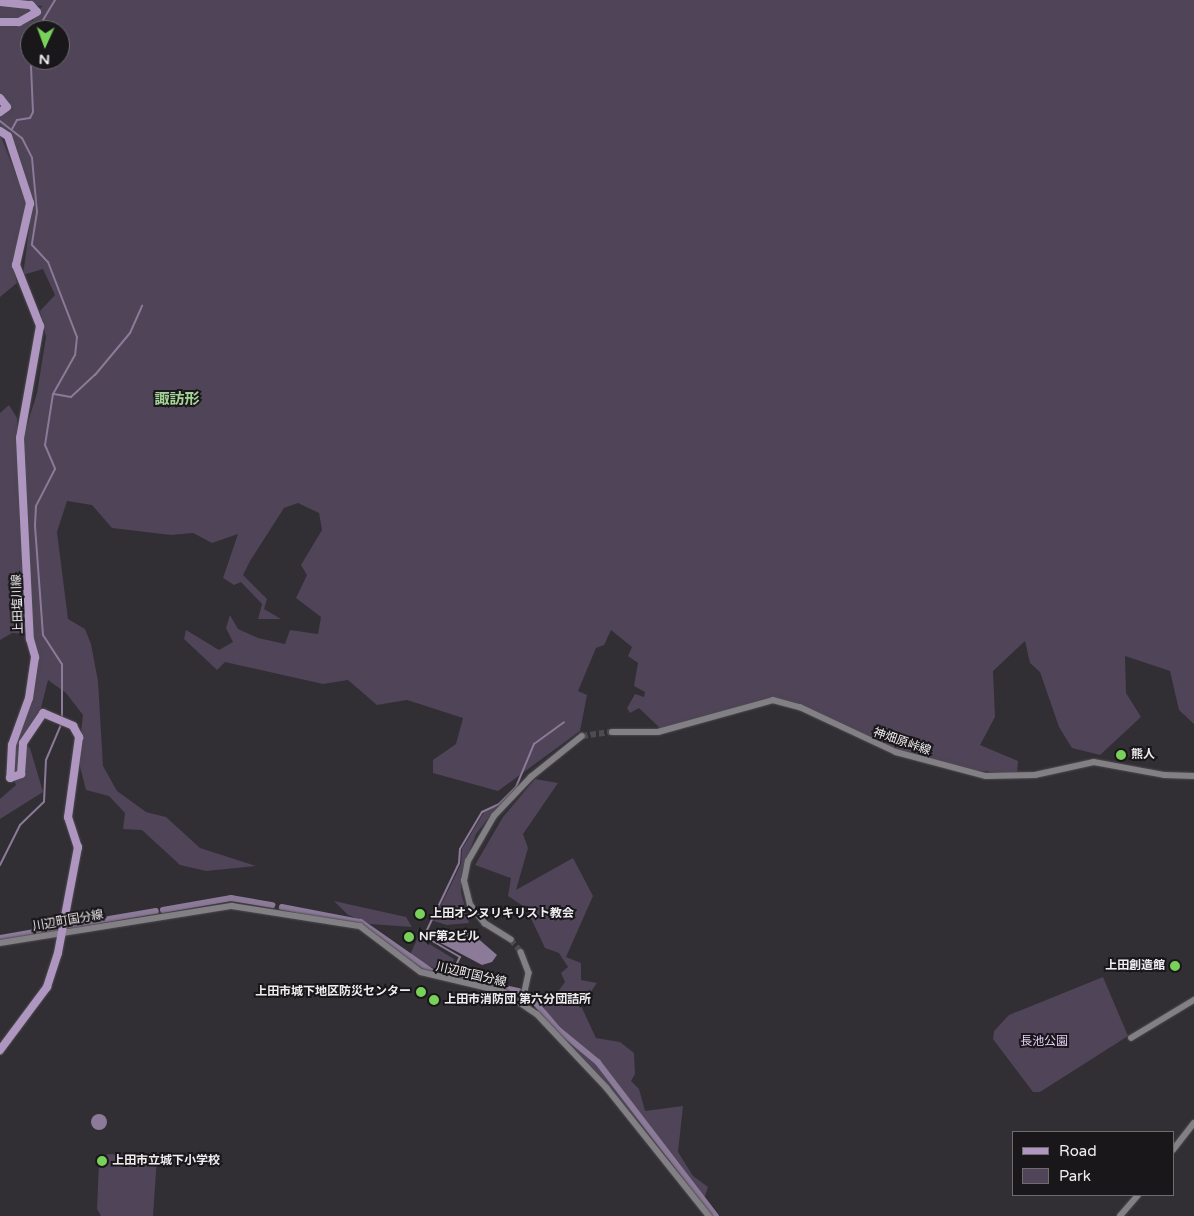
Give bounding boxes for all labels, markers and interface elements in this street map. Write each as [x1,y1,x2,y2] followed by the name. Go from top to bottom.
[20,20,70,70] north arrow
[39,51,50,68] text: N
[155,391,199,409] district label: 諏訪形
[10,574,26,634] street label: 上田塩川線
[871,725,933,759] street label: 神畑原峠線
[1131,748,1155,762] place label: 熊人
[1115,749,1127,761] marker: 熊人
[430,907,574,921] place label: 上田オンヌリキリスト教会
[31,908,105,934] street label: 川辺町国分線
[414,908,426,920] marker: 上田オンヌリキリスト教会
[419,930,479,944] place label: NF第2ビル
[403,931,415,943] marker: NF第2ビル
[1105,959,1165,973] place label: 上田創造館
[434,960,508,990] street label: 川辺町国分線
[1169,960,1181,972] marker: 上田創造館
[255,985,411,999] place label: 上田市城下地区防災センター
[415,986,427,998] marker: 上田市城下地区防災センター
[444,993,591,1007] place label: 上田市消防団 第六分団詰所
[428,994,440,1006] marker: 上田市消防団 第六分団詰所
[1020,1035,1068,1049] park label: 長池公園
[1012,1131,1174,1196] legend
[1059,1142,1097,1160] text: Road
[112,1154,220,1168] place label: 上田市立城下小学校
[96,1155,108,1167] marker: 上田市立城下小学校
[1059,1167,1091,1185] text: Park

